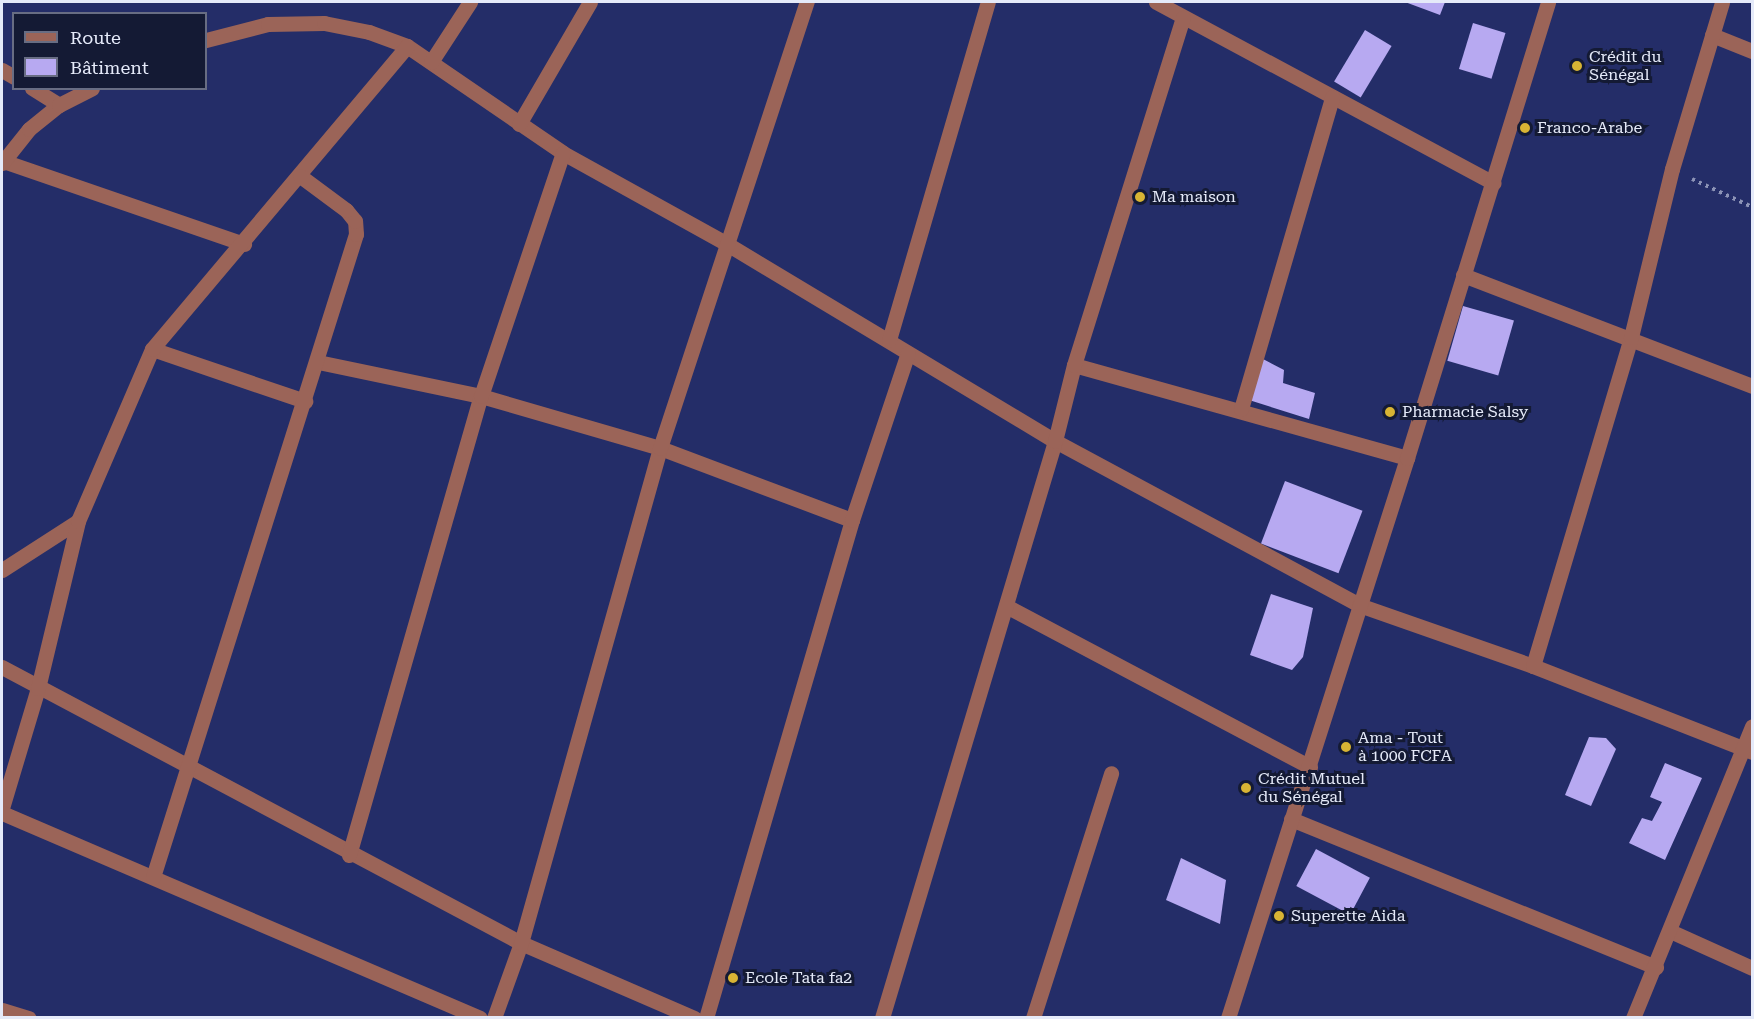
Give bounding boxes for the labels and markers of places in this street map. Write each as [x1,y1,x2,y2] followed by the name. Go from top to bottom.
[1589,47,1661,85] place label: Crédit du Sénégal
[1570,59,1584,73] marker: Crédit du Sénégal
[1537,118,1642,138] place label: Franco-Arabe
[1518,121,1532,135] marker: Franco-Arabe
[1152,187,1236,207] place label: Ma maison
[1133,190,1147,204] marker: Ma maison
[1402,402,1528,422] place label: Pharmacie Salsy
[1383,405,1397,419] marker: Pharmacie Salsy
[1358,728,1452,766] place label: Ama - Tout à 1000 FCFA
[1339,740,1353,754] marker: Ama - Tout à 1000 FCFA
[1258,769,1365,807] place label: Crédit Mutuel du Sénégal
[1239,781,1253,795] marker: Crédit Mutuel du Sénégal
[1291,906,1405,926] place label: Superette Aida
[1272,909,1286,923] marker: Superette Aida
[745,968,852,988] place label: Ecole Tata fa2
[726,971,740,985] marker: Ecole Tata fa2

